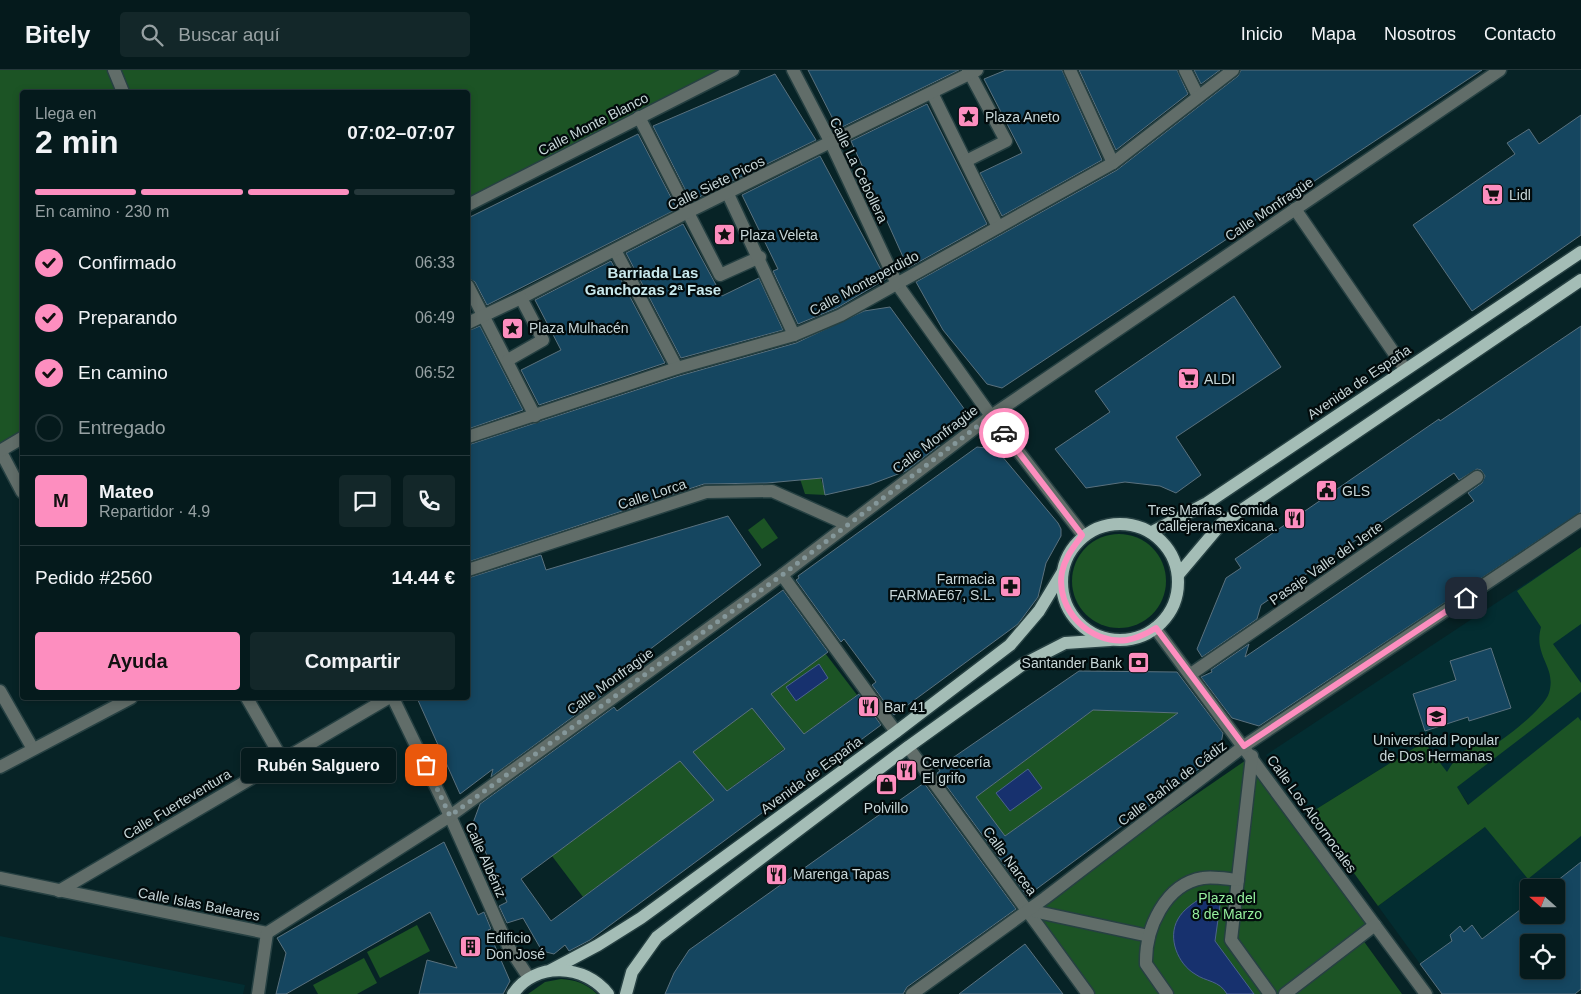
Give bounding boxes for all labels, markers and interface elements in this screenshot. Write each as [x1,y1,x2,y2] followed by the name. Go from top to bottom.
[120,12,470,57] search box
[25,21,90,48] text: Bitely
[138,21,166,49] icon: search
[178,24,280,45] text: Buscar aquí
[1241,24,1283,44] text: Inicio
[1311,24,1356,44] text: Mapa
[1384,24,1456,44] text: Nosotros
[1484,24,1556,44] text: Contacto
[535,89,651,159] street label: Calle Monte Blanco
[35,105,96,122] text: Llega en
[957,105,981,129] place icon: Plaza Aneto
[985,109,1060,125] place label: Plaza Aneto
[827,115,892,225] street label: Calle La Cebollera
[347,122,455,143] text: 07:02–07:07
[35,124,119,160] text: 2 min
[665,153,767,213] street label: Calle Siete Picos
[1222,174,1316,244] street label: Calle Monfragüe
[1481,183,1505,207] supermarket icon: Lidl
[1509,187,1531,203] place label: Lidl
[35,203,169,220] text: En camino · 230 m
[712,223,736,247] place icon: Plaza Veleta
[740,227,818,243] place label: Plaza Veleta
[807,247,922,319] street label: Calle Monteperdido
[35,249,63,277] icon: check
[78,252,176,273] text: Confirmado
[415,254,455,271] text: 06:33
[585,264,721,298] district label: Barriada Las Ganchozas 2ª Fase
[35,304,63,332] icon: check
[78,307,177,328] text: Preparando
[415,309,455,326] text: 06:49
[501,316,525,340] place icon: Plaza Mulhacén
[529,320,629,336] place label: Plaza Mulhacén
[1304,341,1414,423] street label: Avenida de España
[35,359,63,387] icon: check
[78,362,168,383] text: En camino
[415,364,455,381] text: 06:52
[1176,367,1200,391] supermarket icon: ALDI
[1204,371,1235,387] place label: ALDI
[889,402,981,476] street label: Calle Monfragüe
[979,408,1029,458] courier
[78,417,166,438] text: Entregado
[990,419,1018,447] icon: car
[339,475,391,527] button: chat
[403,475,455,527] button: phone
[616,475,688,513] street label: Calle Lorca
[1314,479,1338,503] public building icon: GLS
[99,481,154,502] text: Mateo
[1342,483,1370,499] place label: GLS
[53,490,69,511] text: M
[1148,502,1278,534] place label: Tres Marías. Comida callejera mexicana.
[99,503,210,520] text: Repartidor · 4.9
[1282,506,1306,530] restaurant icon: Tres Marías. Comida callejera mexicana.
[1266,518,1386,608] street label: Pasaje Valle del Jerte
[35,567,152,588] text: Pedido #2560
[392,567,455,588] text: 14.44 €
[889,571,995,603] place label: Farmacia FARMAE67, S.L.
[999,575,1023,599] pharmacy icon: Farmacia FARMAE67, S.L.
[1445,577,1487,619] pin
[1452,584,1480,612] icon: home
[35,632,240,690] button: Ayuda
[250,632,455,690] button: Compartir
[564,644,656,718] street label: Calle Monfragüe
[1126,651,1150,675] bank icon: Santander Bank
[1022,655,1123,671] place label: Santander Bank
[856,695,880,719] restaurant icon: Bar 41
[884,699,925,715] place label: Bar 41
[1424,705,1448,729] school or university icon: Universidad Popular de Dos Hermanas
[1373,732,1499,764] place label: Universidad Popular de Dos Hermanas
[757,733,865,817] street label: Avenida de España
[1115,737,1229,829] street label: Calle Bahía de Cádiz
[405,744,447,786] pin
[241,748,396,782] callout: Rubén Salguero
[412,751,440,779] icon: bag
[1264,752,1360,876] street label: Calle Los Alcornocales
[922,754,991,786] place label: Cervecería El grifo
[257,757,380,774] text: Rubén Salguero
[894,758,918,782] restaurant icon: Cervecería El grifo
[120,765,234,843] street label: Calle Fuerteventura
[874,773,898,797] shop icon: Polvillo
[864,800,908,816] place label: Polvillo
[462,820,510,900] street label: Calle Albéniz
[980,824,1040,899] street label: Calle Narcea
[765,862,789,886] restaurant icon: Marenga Tapas
[793,866,889,882] place label: Marenga Tapas
[1520,879,1565,924] north arrow
[1520,879,1565,979] map controls
[137,884,261,924] street label: Calle Islas Baleares
[1192,890,1262,922] park label: Plaza del 8 de Marzo
[486,930,545,962] place label: Edificio Don José
[458,934,482,958] building icon: Edificio Don José
[1520,934,1565,979] button: locate

